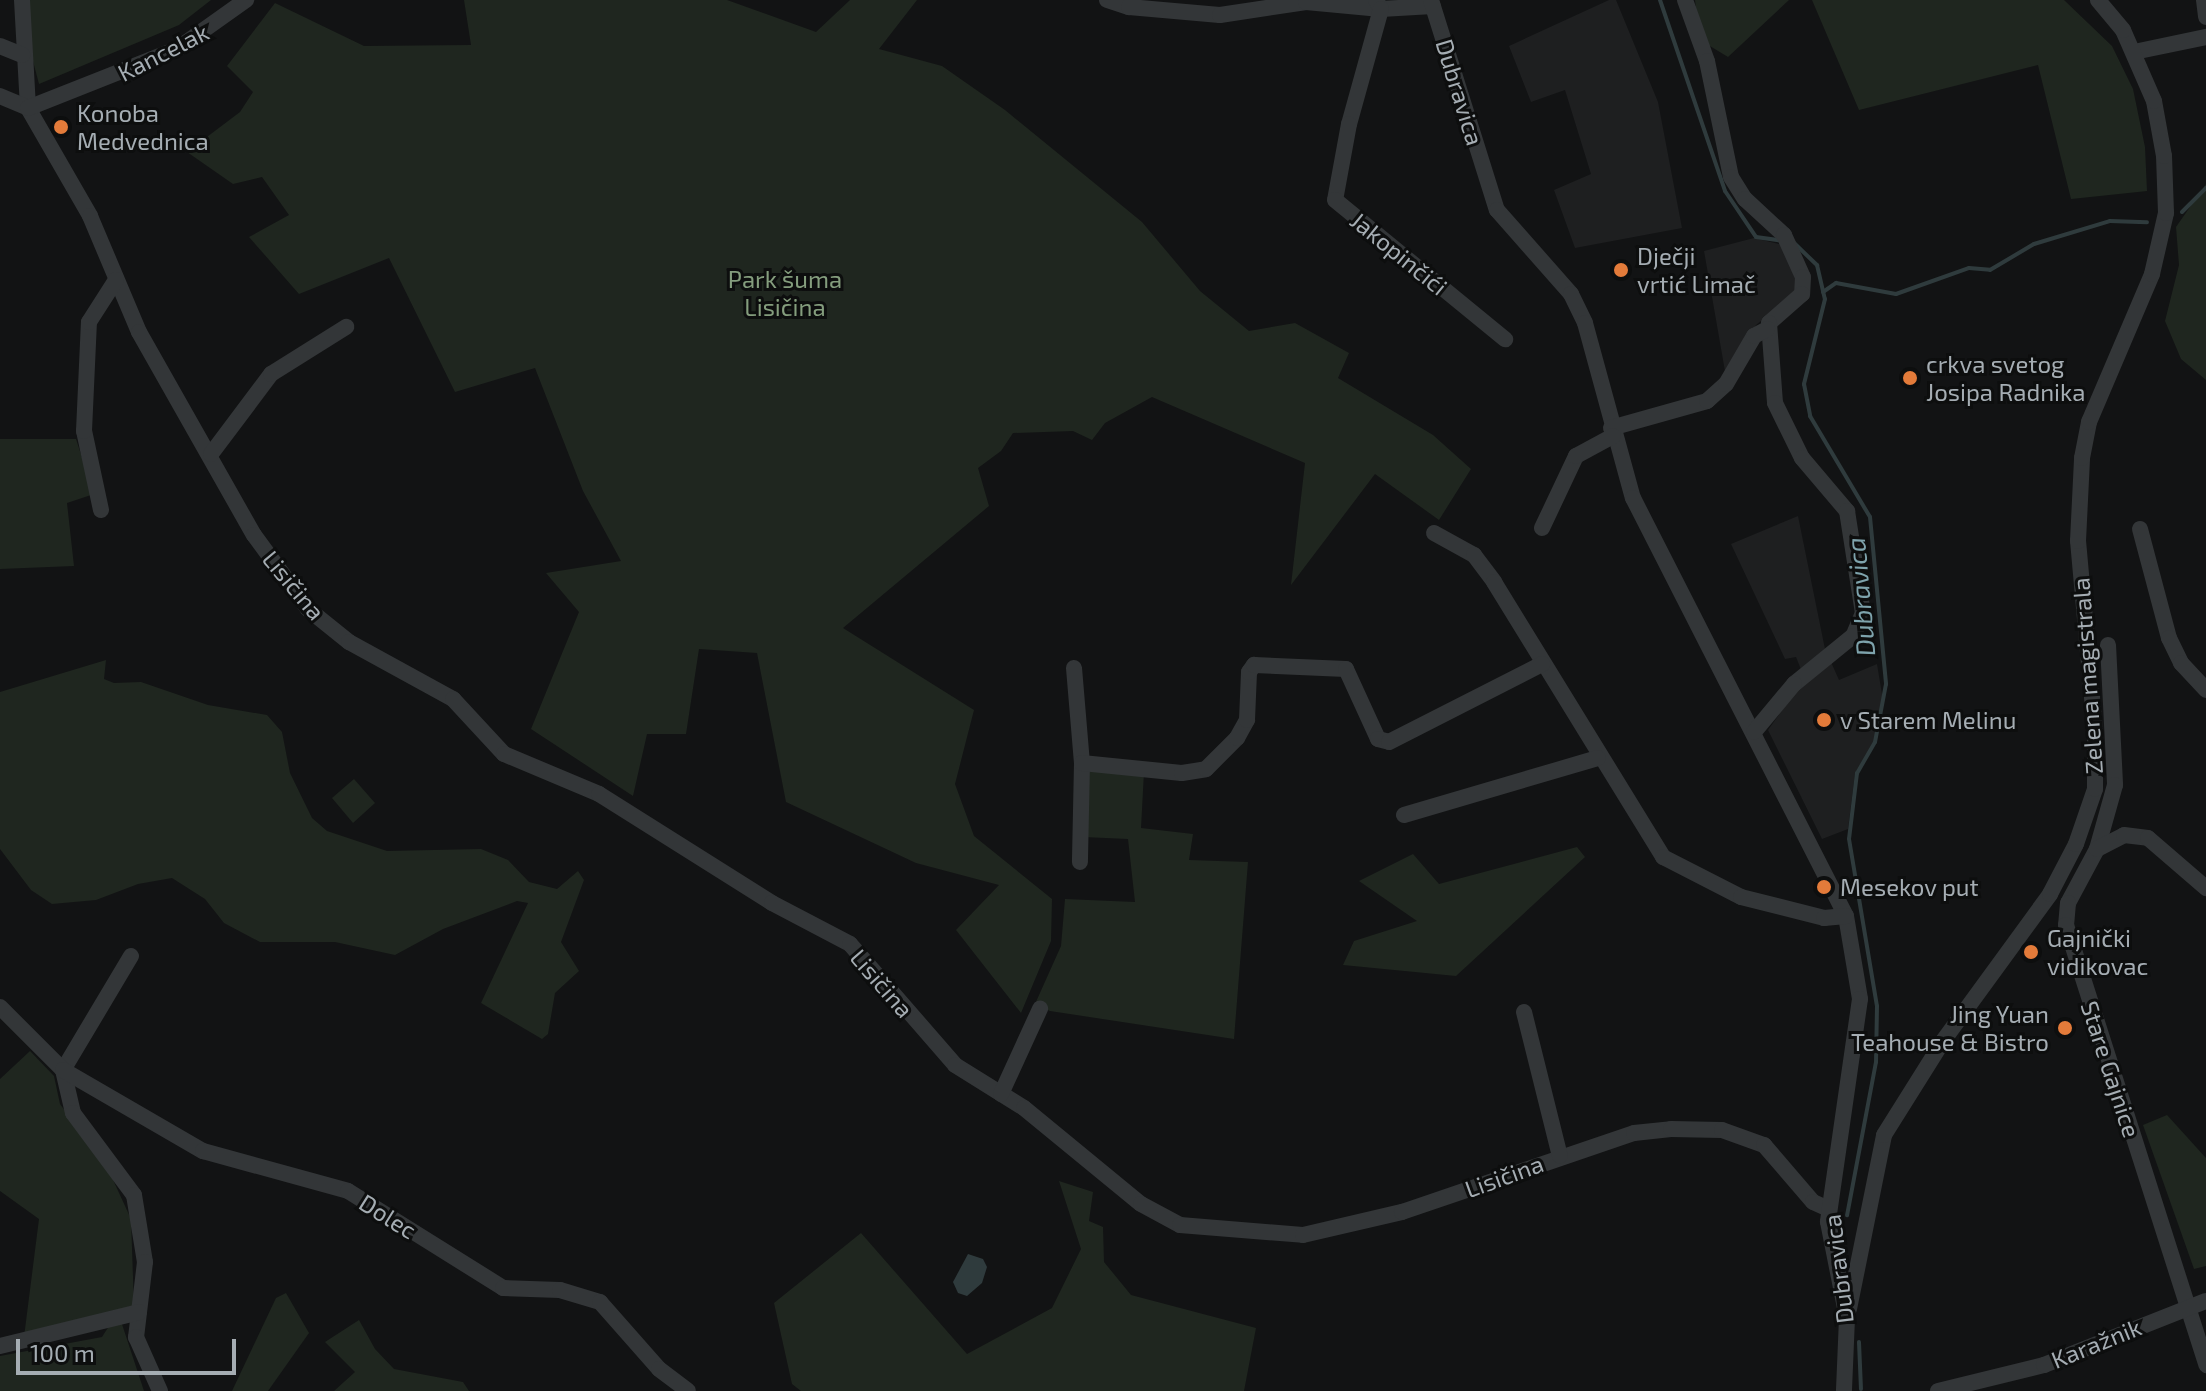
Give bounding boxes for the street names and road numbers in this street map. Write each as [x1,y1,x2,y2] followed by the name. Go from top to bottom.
[113,17,213,87] street label: Kancelak
[1430,35,1490,149] street label: Dubravica
[1345,205,1453,301] street label: Jakopinčići
[257,545,331,625] street label: Lisičina
[2066,577,2108,775] street label: Zelena magistrala
[844,943,920,1023] street label: Lisičina
[2075,997,2147,1141] street label: Stare Gajnice
[1461,1149,1547,1203] street label: Lisičina
[354,1188,422,1244] street label: Dolec
[1817,1213,1859,1325] street label: Dubravica
[2047,1312,2145,1374] street label: Karažnik

